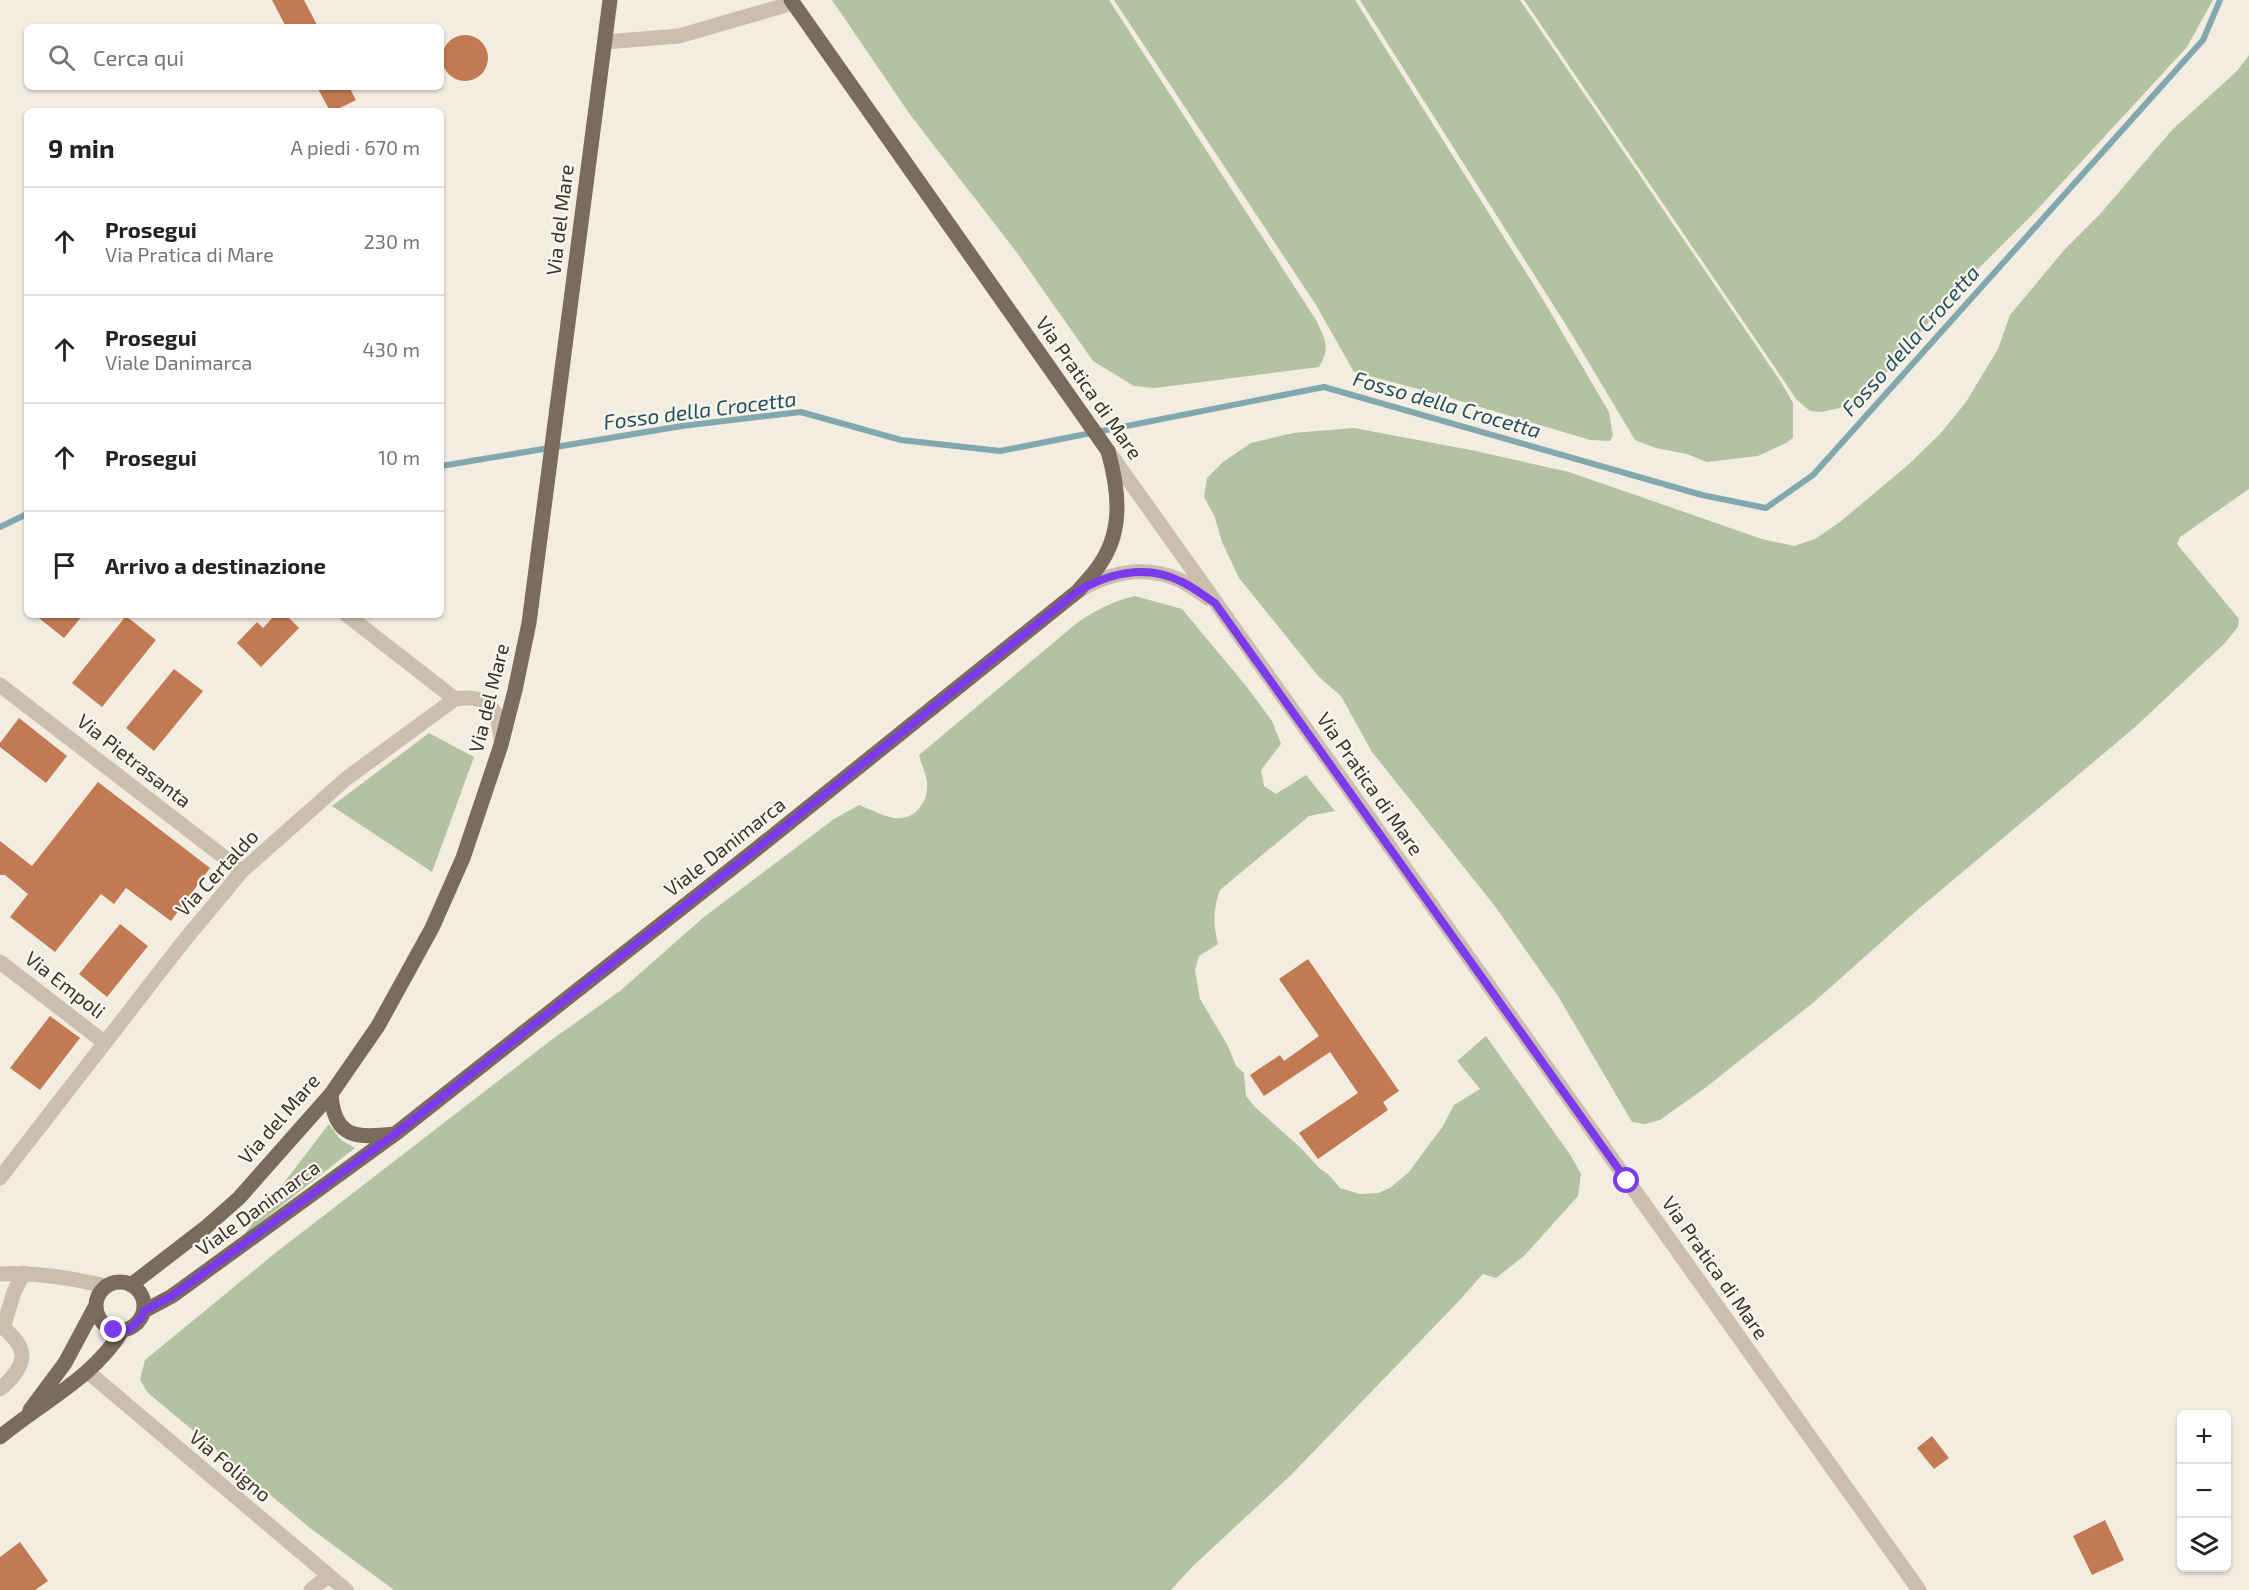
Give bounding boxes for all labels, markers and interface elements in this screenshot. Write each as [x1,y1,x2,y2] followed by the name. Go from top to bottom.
[24,24,444,90] search box
[45,41,78,74] icon: search
[93,44,184,70] text: Cerca qui
[48,132,115,163] text: 9 min
[291,135,420,159] text: A piedi · 670 m
[540,163,578,277] street label: Via del Mare
[105,216,197,242] text: Prosegui
[48,225,81,258] icon: ahead
[364,229,420,253] text: 230 m
[105,242,274,266] text: Via Pratica di Mare
[1836,260,1984,420] water label: Fosso della Crocetta
[1031,311,1148,464] street label: Via Pratica di Mare
[105,324,197,350] text: Prosegui
[48,333,81,366] icon: ahead
[363,337,420,361] text: 430 m
[105,350,252,374] text: Viale Danimarca
[1351,365,1544,442] water label: Fosso della Crocetta
[602,385,798,434] water label: Fosso della Crocetta
[48,441,81,474] icon: ahead
[105,444,197,470] text: Prosegui
[378,445,420,469] text: 10 m
[48,549,81,582] icon: arrive
[105,552,326,578] text: Arrivo a destinazione
[463,641,513,755] street label: Via del Mare
[1312,707,1429,860] street label: Via Pratica di Mare
[73,708,196,812] street label: Via Pietrasanta
[659,791,790,901] street label: Viale Danimarca
[170,824,263,921] street label: Via Certaldo
[21,945,111,1023] street label: Via Empoli
[233,1068,324,1168] street label: Via del Mare
[191,1154,324,1260] street label: Viale Danimarca
[1613,1167,1639,1193] route start
[1657,1191,1774,1344] street label: Via Pratica di Mare
[100,1316,126,1342] route end
[2177,1410,2231,1572] map controls
[2177,1410,2231,1464] button: +
[185,1424,276,1506] street label: Via Foligno
[2177,1464,2231,1518] button: −
[2177,1518,2231,1572] button: layers

